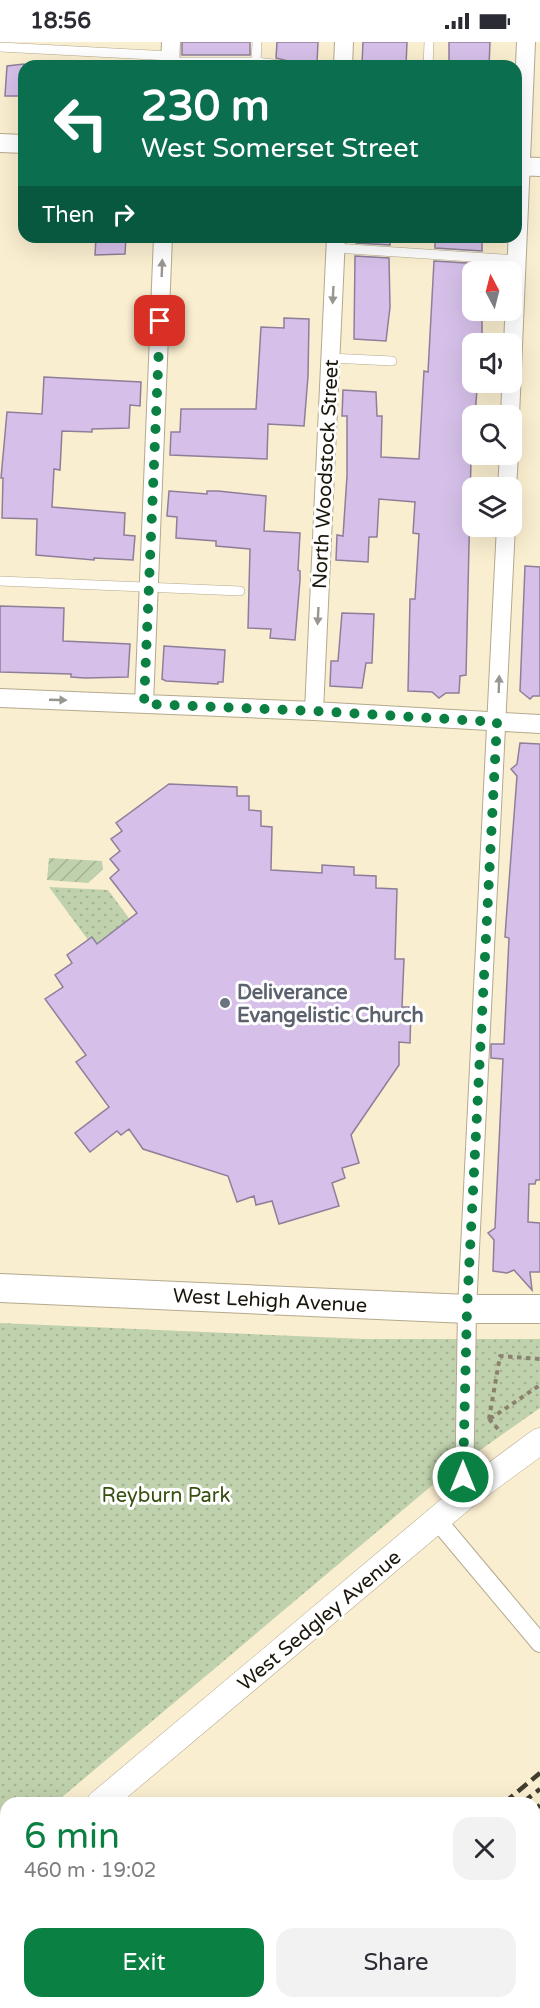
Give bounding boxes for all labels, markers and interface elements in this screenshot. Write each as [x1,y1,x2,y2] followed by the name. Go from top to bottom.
[30,8,91,34] text: 18:56
[141,81,270,132] text: 230 m
[42,84,120,162] icon: left
[141,132,419,165] text: West Somerset Street
[107,198,140,231] icon: right
[42,202,95,228] text: Then
[157,259,166,278] one-way arrow
[462,261,522,321] north arrow
[462,261,522,537] map controls
[328,286,337,305] one-way arrow
[134,295,185,346] pin
[143,304,176,337] icon: arrive
[462,333,522,393] button: sound
[308,358,344,590] street label: North Woodstock Street
[462,405,522,465] button: search
[462,477,522,537] button: layers
[314,607,323,626] one-way arrow
[494,675,503,694] one-way arrow
[49,696,68,705] one-way arrow
[237,981,424,1028] place label: Deliverance Evangelistic Church
[218,996,232,1010] marker: Deliverance Evangelistic Church
[172,1284,368,1318] street label: West Lehigh Avenue
[431,1445,495,1509] position arrow
[102,1484,230,1508] park label: Reyburn Park
[233,1545,406,1696] street label: West Sedgley Avenue
[24,1815,120,1858] text: 6 min
[453,1817,516,1880] button: close
[24,1859,156,1883] text: 460 m · 19:02
[24,1928,264,1997] button: Exit
[276,1928,516,1997] button: Share

